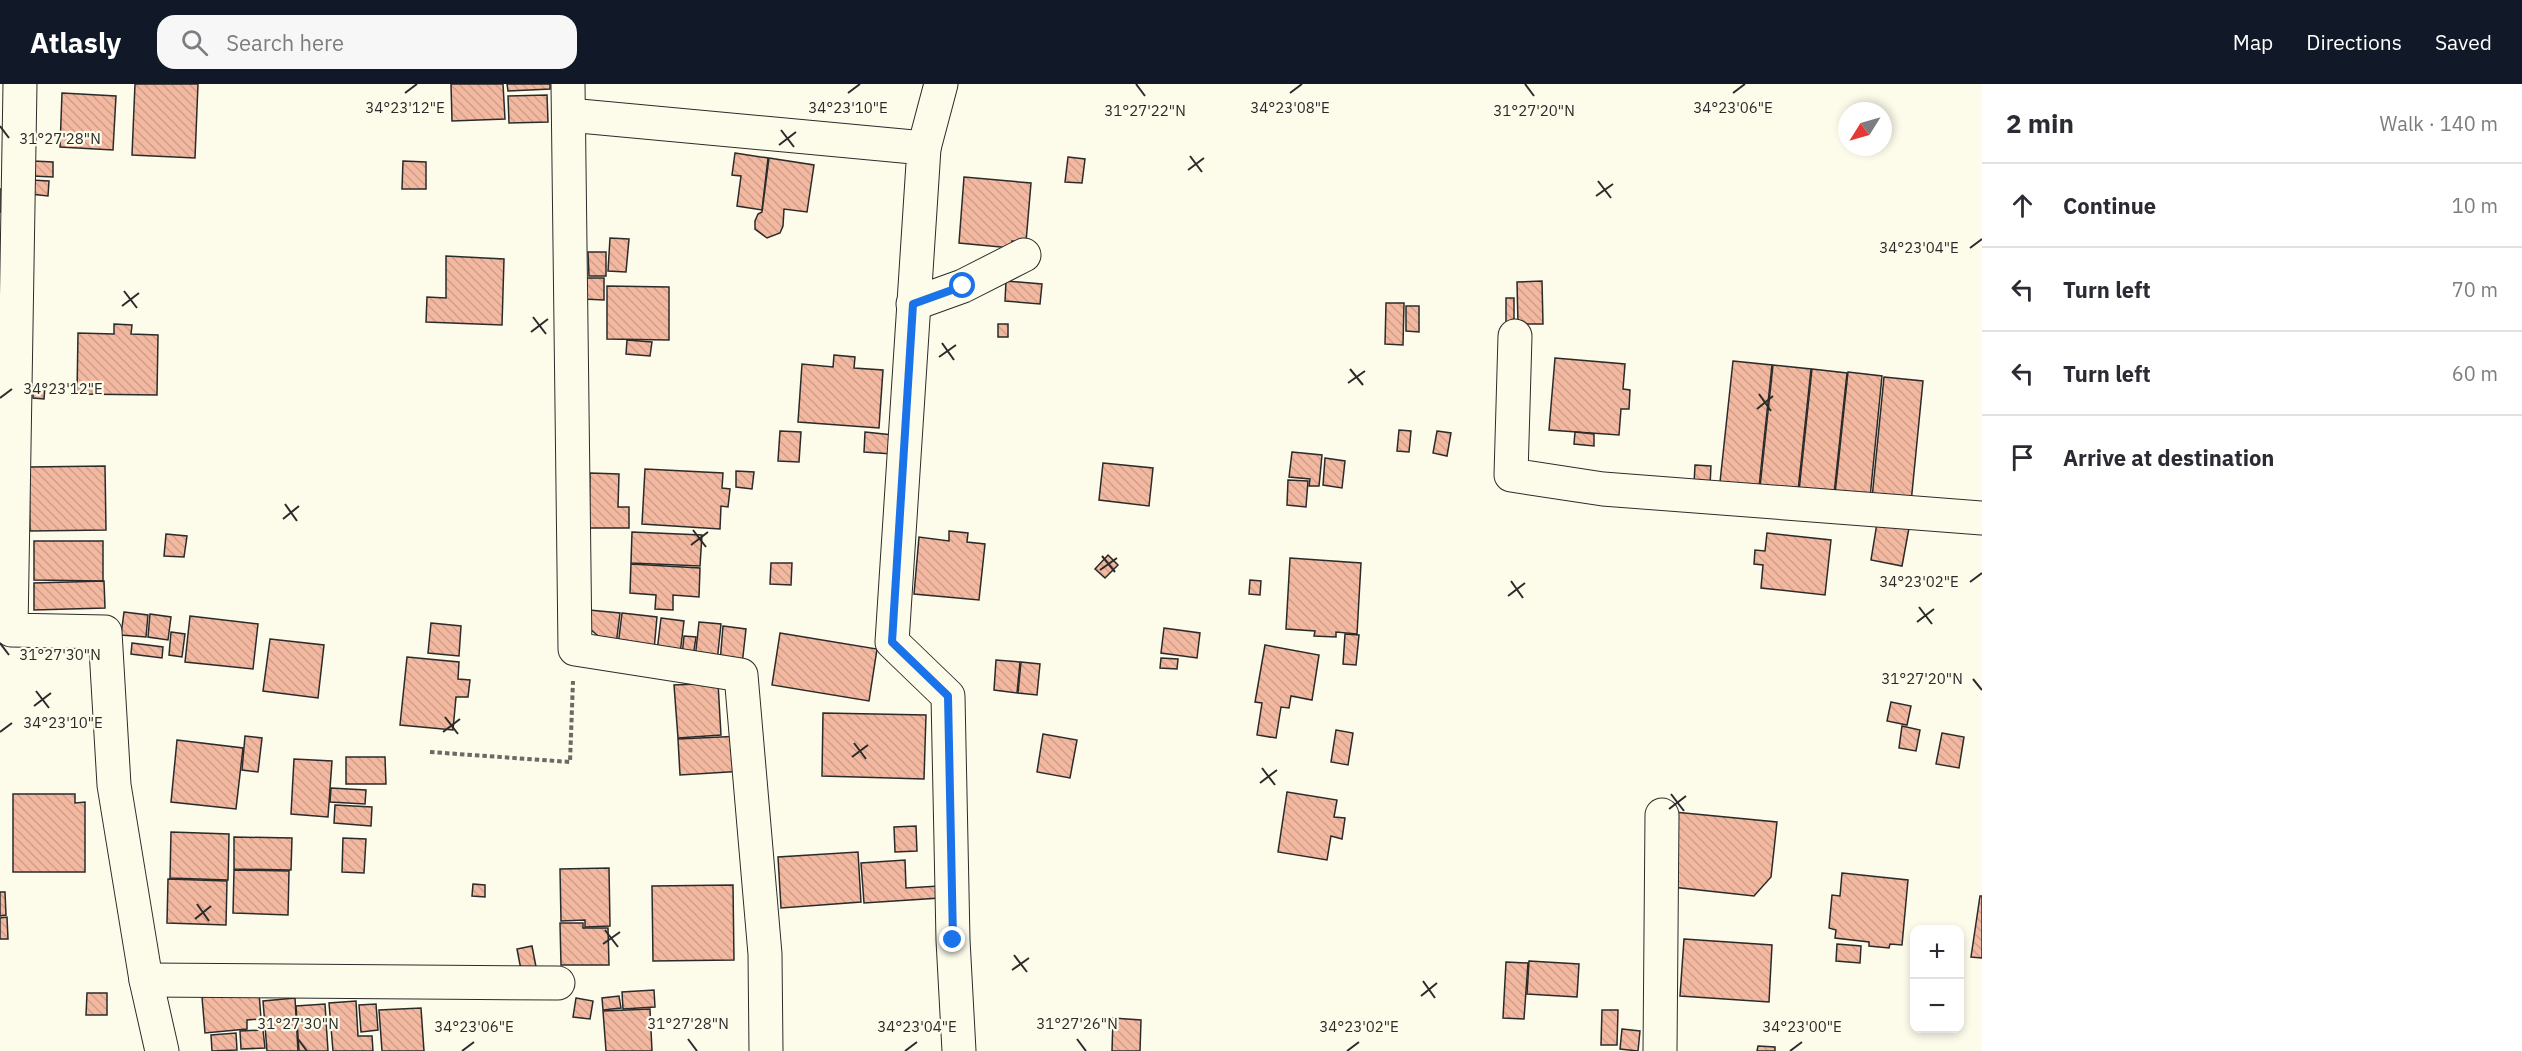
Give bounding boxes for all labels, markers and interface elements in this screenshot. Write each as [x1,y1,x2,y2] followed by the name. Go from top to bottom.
[157,15,577,69] search box
[30,24,121,61] text: Atlasly
[178,26,211,59] icon: search
[226,28,344,57] text: Search here
[2233,28,2273,56] text: Map
[2306,28,2402,56] text: Directions
[2435,28,2492,56] text: Saved
[365,98,445,117] text: 34°23'12"E
[808,98,888,117] text: 34°23'10"E
[1250,98,1330,117] text: 34°23'08"E
[1693,98,1773,117] text: 34°23'06"E
[1104,101,1186,120] text: 31°27'22"N
[1493,101,1575,120] text: 31°27'20"N
[1838,102,1892,156] north arrow
[2006,106,2074,140] text: 2 min
[2380,110,2498,137] text: Walk · 140 m
[19,129,101,148] text: 31°27'28"N
[2006,189,2039,222] icon: ahead
[2063,191,2156,220] text: Continue
[2452,192,2498,219] text: 10 m
[1879,238,1959,257] text: 34°23'04"E
[949,272,975,298] route start
[2006,273,2039,306] icon: left
[2063,275,2151,304] text: Turn left
[2452,276,2498,303] text: 70 m
[2006,357,2039,390] icon: left
[2063,359,2151,388] text: Turn left
[2452,360,2498,387] text: 60 m
[23,379,103,398] text: 34°23'12"E
[2006,441,2039,474] icon: arrive
[2063,443,2274,472] text: Arrive at destination
[1879,572,1959,591] text: 34°23'02"E
[19,645,101,664] text: 31°27'30"N
[1881,669,1963,688] text: 31°27'20"N
[23,713,103,732] text: 34°23'10"E
[1910,925,1964,1033] map controls
[1910,925,1964,979] button: +
[939,926,965,952] route end
[1910,979,1964,1033] button: −
[257,1014,339,1033] text: 31°27'30"N
[647,1014,729,1033] text: 31°27'28"N
[1036,1014,1118,1033] text: 31°27'26"N
[434,1017,514,1036] text: 34°23'06"E
[877,1017,957,1036] text: 34°23'04"E
[1319,1017,1399,1036] text: 34°23'02"E
[1762,1017,1842,1036] text: 34°23'00"E

